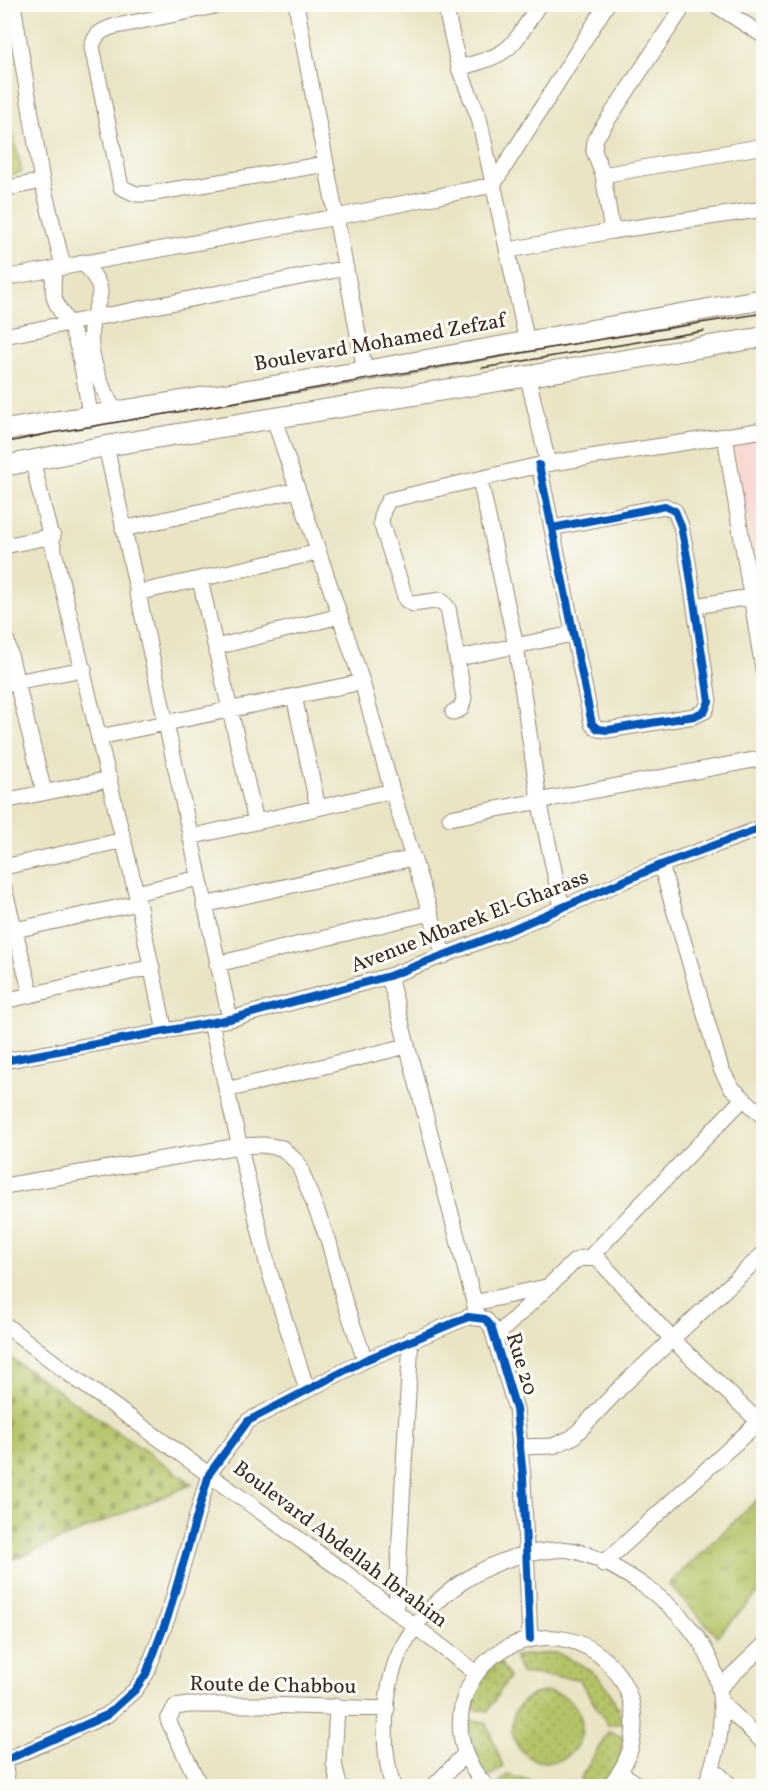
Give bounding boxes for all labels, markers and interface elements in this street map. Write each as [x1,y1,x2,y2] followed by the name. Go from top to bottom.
[252,306,510,379] street label: Boulevard Mohamed Zefzaf
[347,863,593,981] street label: Avenue Mbarek El-Gharass
[498,1329,544,1399] street label: Rue 20
[227,1455,453,1635] street label: Boulevard Abdellah Ibrahim
[189,1670,357,1702] street label: Route de Chabbou

